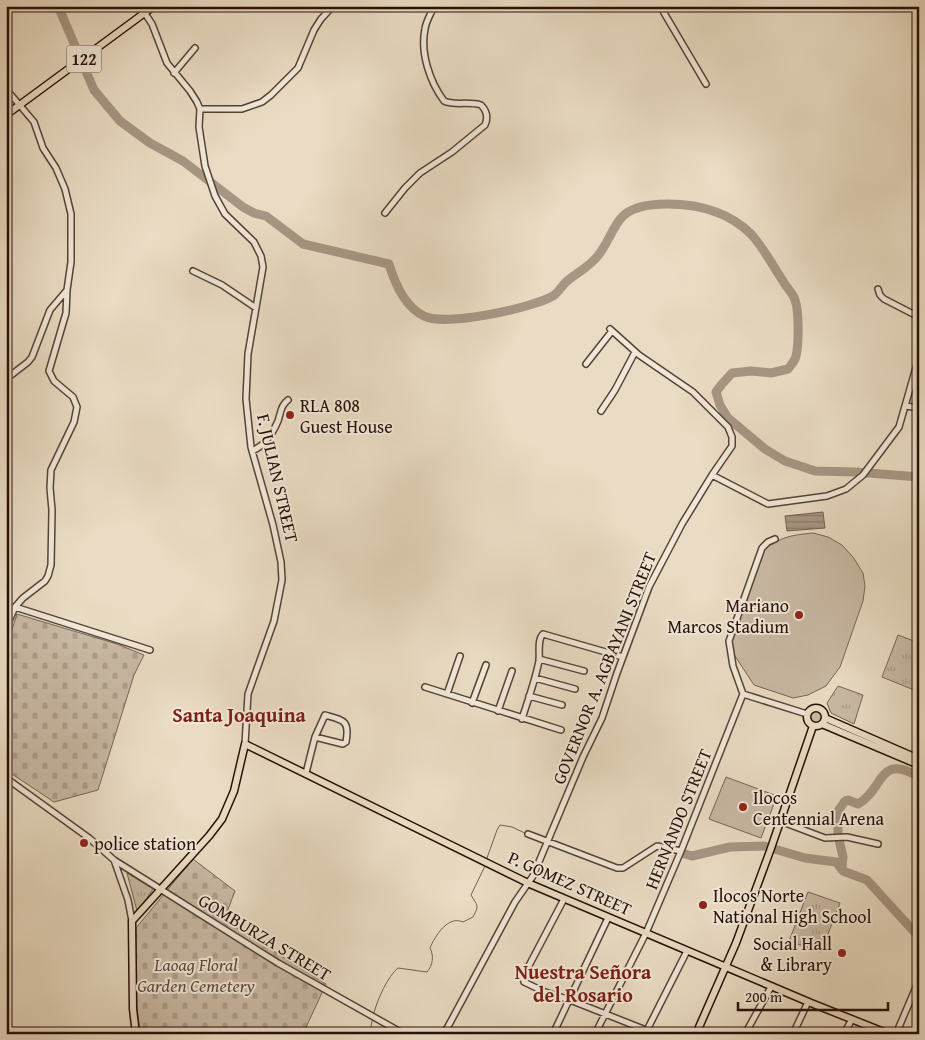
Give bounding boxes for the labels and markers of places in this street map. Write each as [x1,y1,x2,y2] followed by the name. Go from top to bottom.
[300,392,393,440] place label: RLA 808 Guest House
[284,409,296,421] marker: RLA 808 Guest House
[668,592,789,640] place label: Mariano Marcos Stadium
[793,609,805,621] marker: Mariano Marcos Stadium
[753,784,885,832] place label: Ilocos Centennial Arena
[737,801,749,813] marker: Ilocos Centennial Arena
[94,830,196,857] place label: police station
[78,837,90,849] marker: police station
[713,882,872,930] place label: Ilocos Norte National High School
[697,899,709,911] marker: Ilocos Norte National High School
[753,930,832,978] place label: Social Hall & Library
[836,947,848,959] marker: Social Hall & Library

